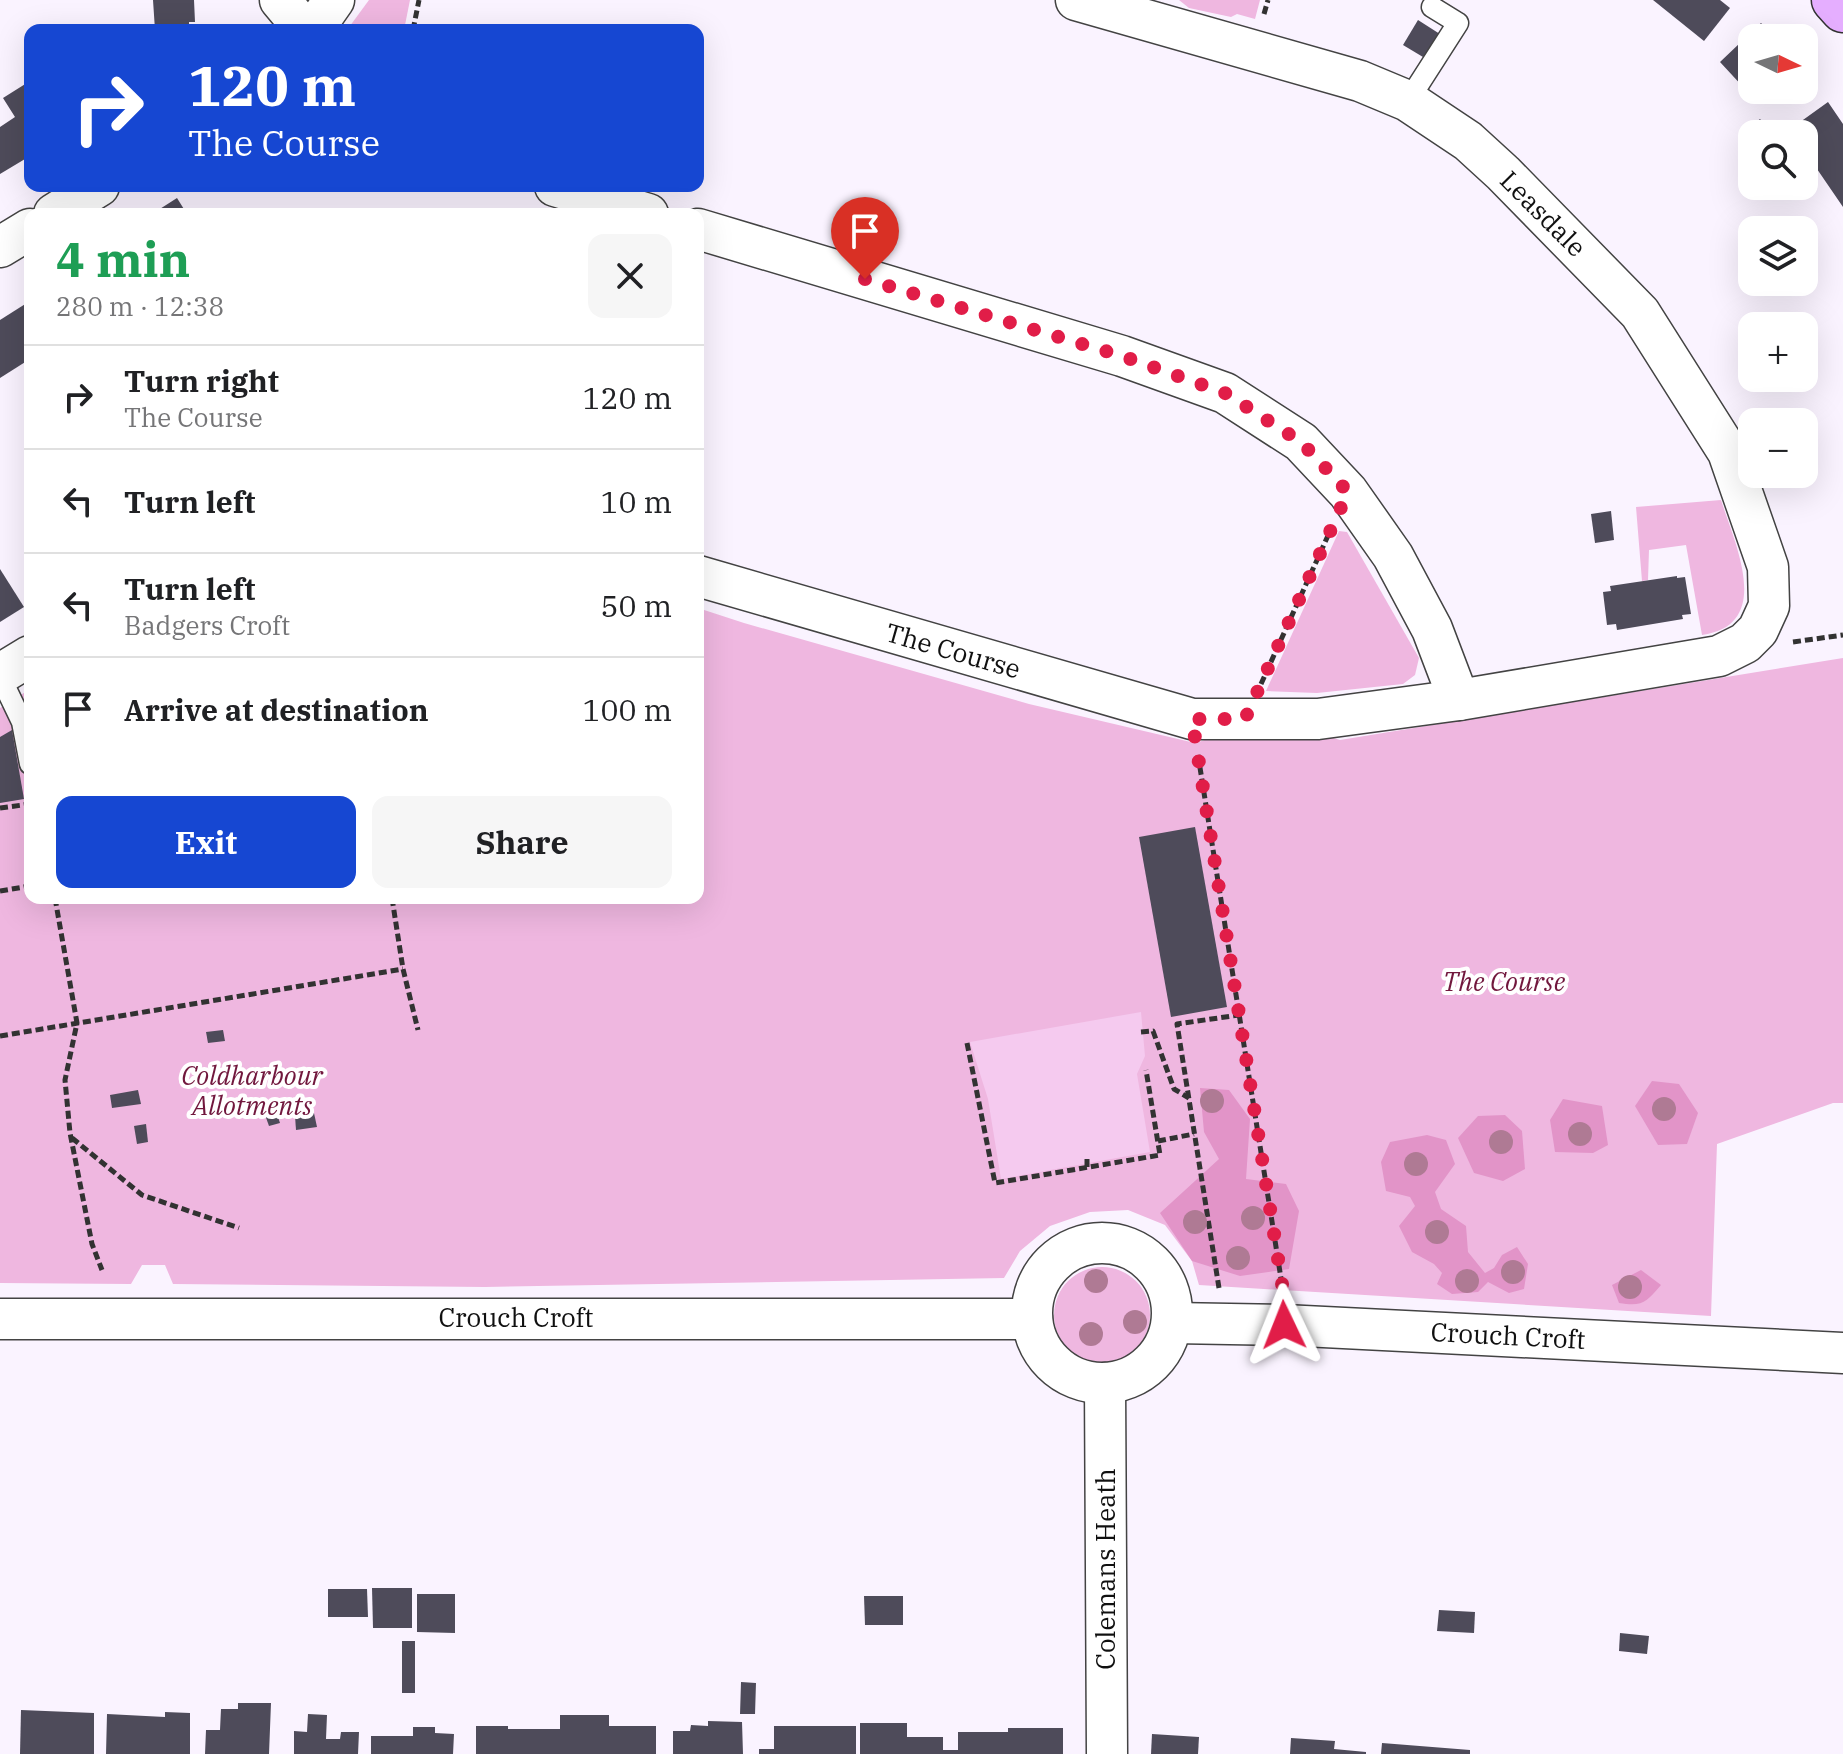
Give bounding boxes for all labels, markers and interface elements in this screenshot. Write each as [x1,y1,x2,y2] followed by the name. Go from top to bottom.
[1738,24,1818,104] north arrow
[1738,24,1818,488] map controls
[188,49,356,121] text: 120 m
[56,56,160,160] icon: right
[188,119,380,166] text: The Course
[1738,120,1818,200] button: search
[1493,163,1594,264] street label: Leasdale
[831,197,899,279] pin
[843,209,887,253] icon: arrive
[1738,216,1818,296] button: layers
[56,228,190,290] text: 4 min
[588,234,672,318] button: close
[56,289,224,323] text: 280 m · 12:38
[1738,312,1818,392] button: +
[124,361,279,400] text: Turn right
[56,375,100,419] icon: right
[582,378,672,417] text: 120 m
[124,400,263,434] text: The Course
[1738,408,1818,488] button: −
[56,479,100,523] icon: left
[124,482,256,521] text: Turn left
[600,482,672,521] text: 10 m
[124,569,256,608] text: Turn left
[56,583,100,627] icon: left
[600,586,672,625] text: 50 m
[124,608,290,642] text: Badgers Croft
[882,615,1025,685] street label: The Course
[56,687,100,731] icon: arrive
[124,690,429,729] text: Arrive at destination
[582,690,672,729] text: 100 m
[56,796,356,888] button: Exit
[372,796,672,888] button: Share
[1443,964,1566,998] park label: The Course
[181,1058,323,1122] park label: Coldharbour Allotments
[1242,1283,1326,1367] position arrow
[438,1300,594,1334] street label: Crouch Croft
[1430,1314,1586,1356] street label: Crouch Croft
[1088,1468,1122,1670] street label: Colemans Heath

